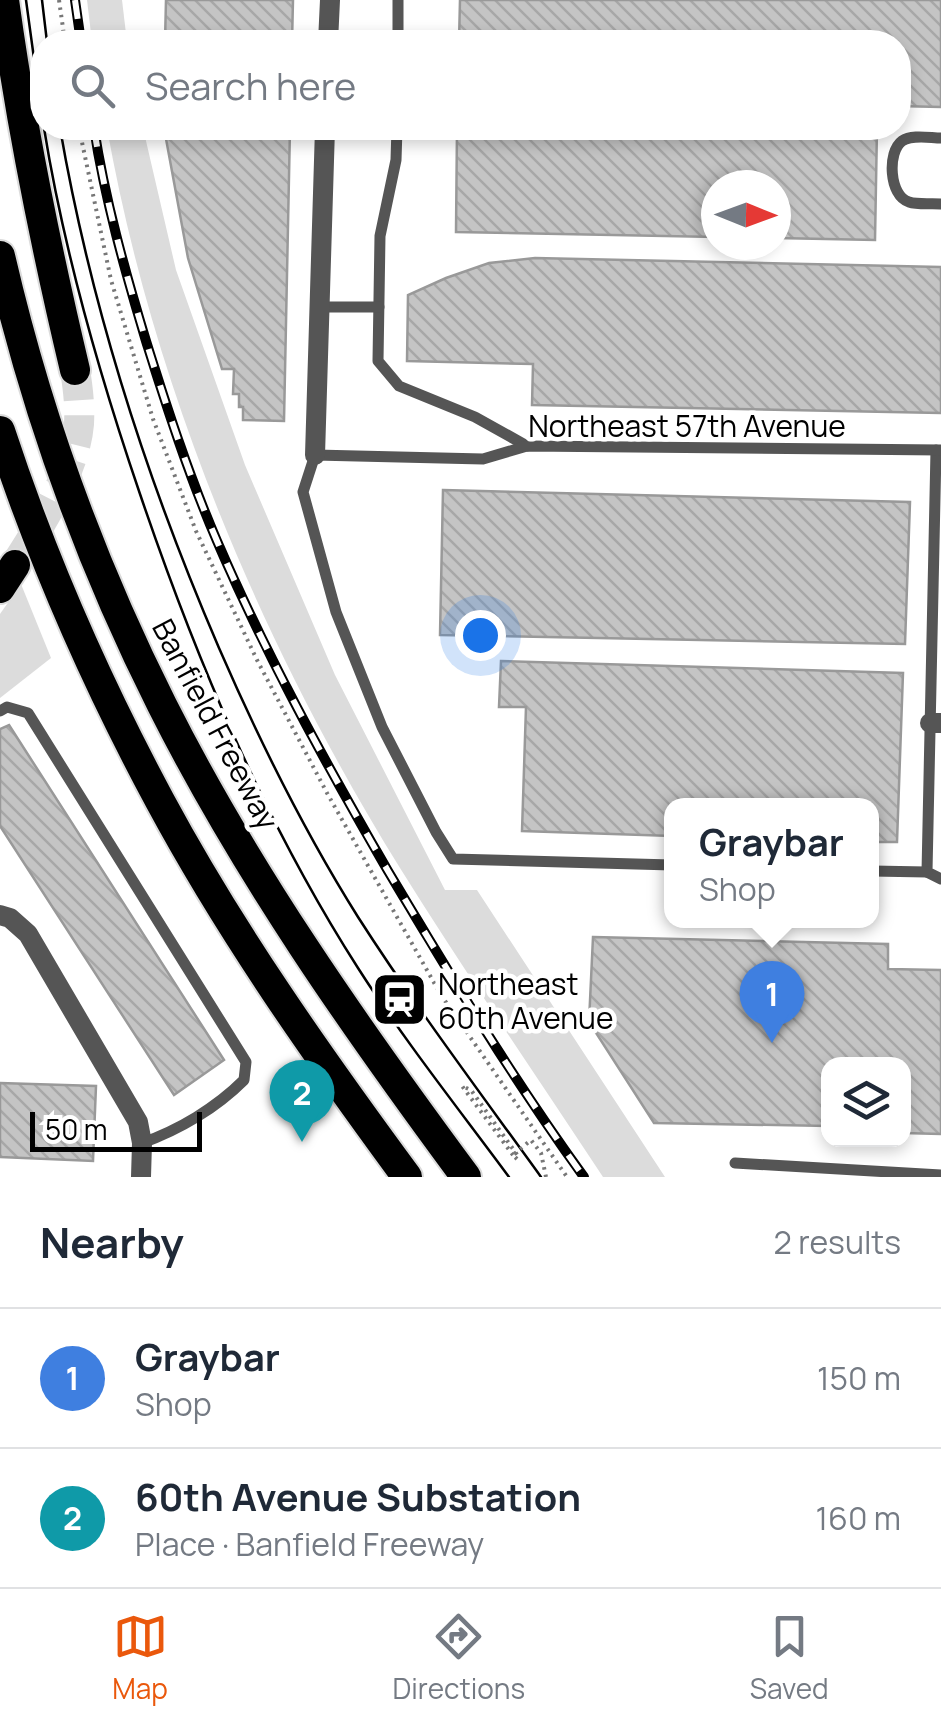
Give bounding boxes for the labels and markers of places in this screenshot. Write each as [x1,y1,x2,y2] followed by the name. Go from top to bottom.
[740,960,804,1043] pin: 1
[438,963,613,1038] place label: Northeast 60th Avenue
[369,970,429,1030] station icon: Northeast 60th Avenue
[270,1060,334,1142] pin: 2

